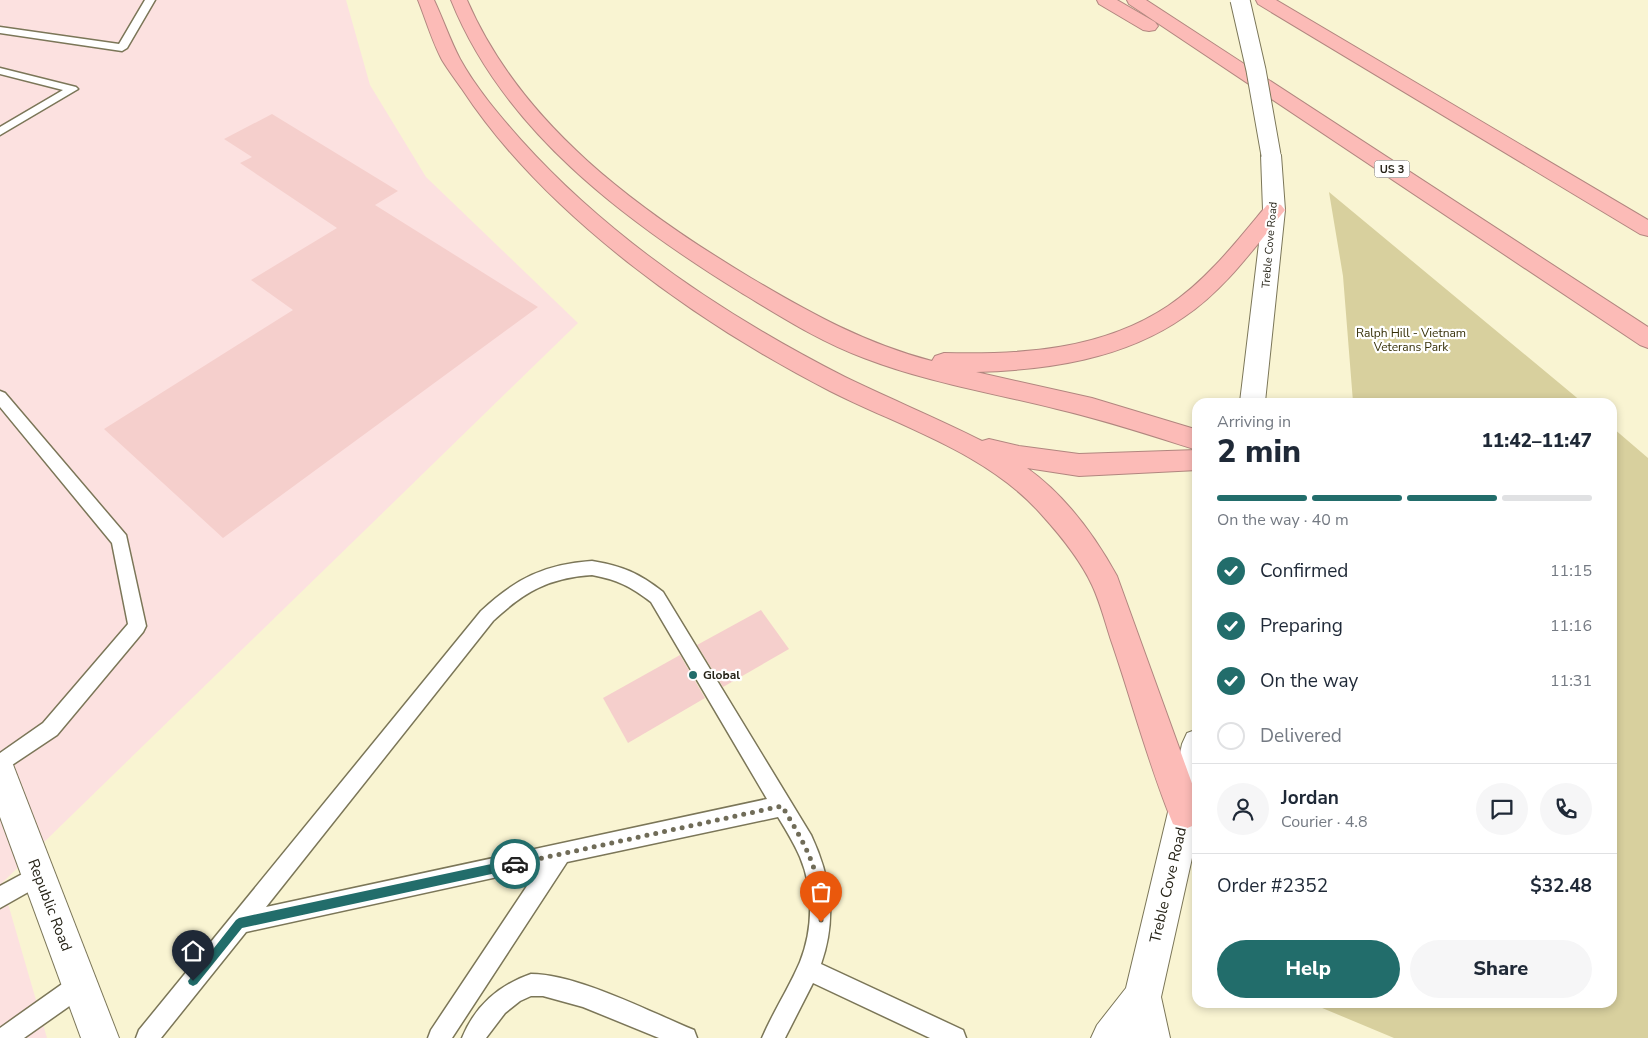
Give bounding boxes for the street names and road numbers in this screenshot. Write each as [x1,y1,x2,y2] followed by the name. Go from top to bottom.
[1374,160,1410,178] road number: US 3
[1258,201,1281,289] street label: Treble Cove Road
[1145,825,1191,945] street label: Treble Cove Road
[23,856,77,954] street label: Republic Road

